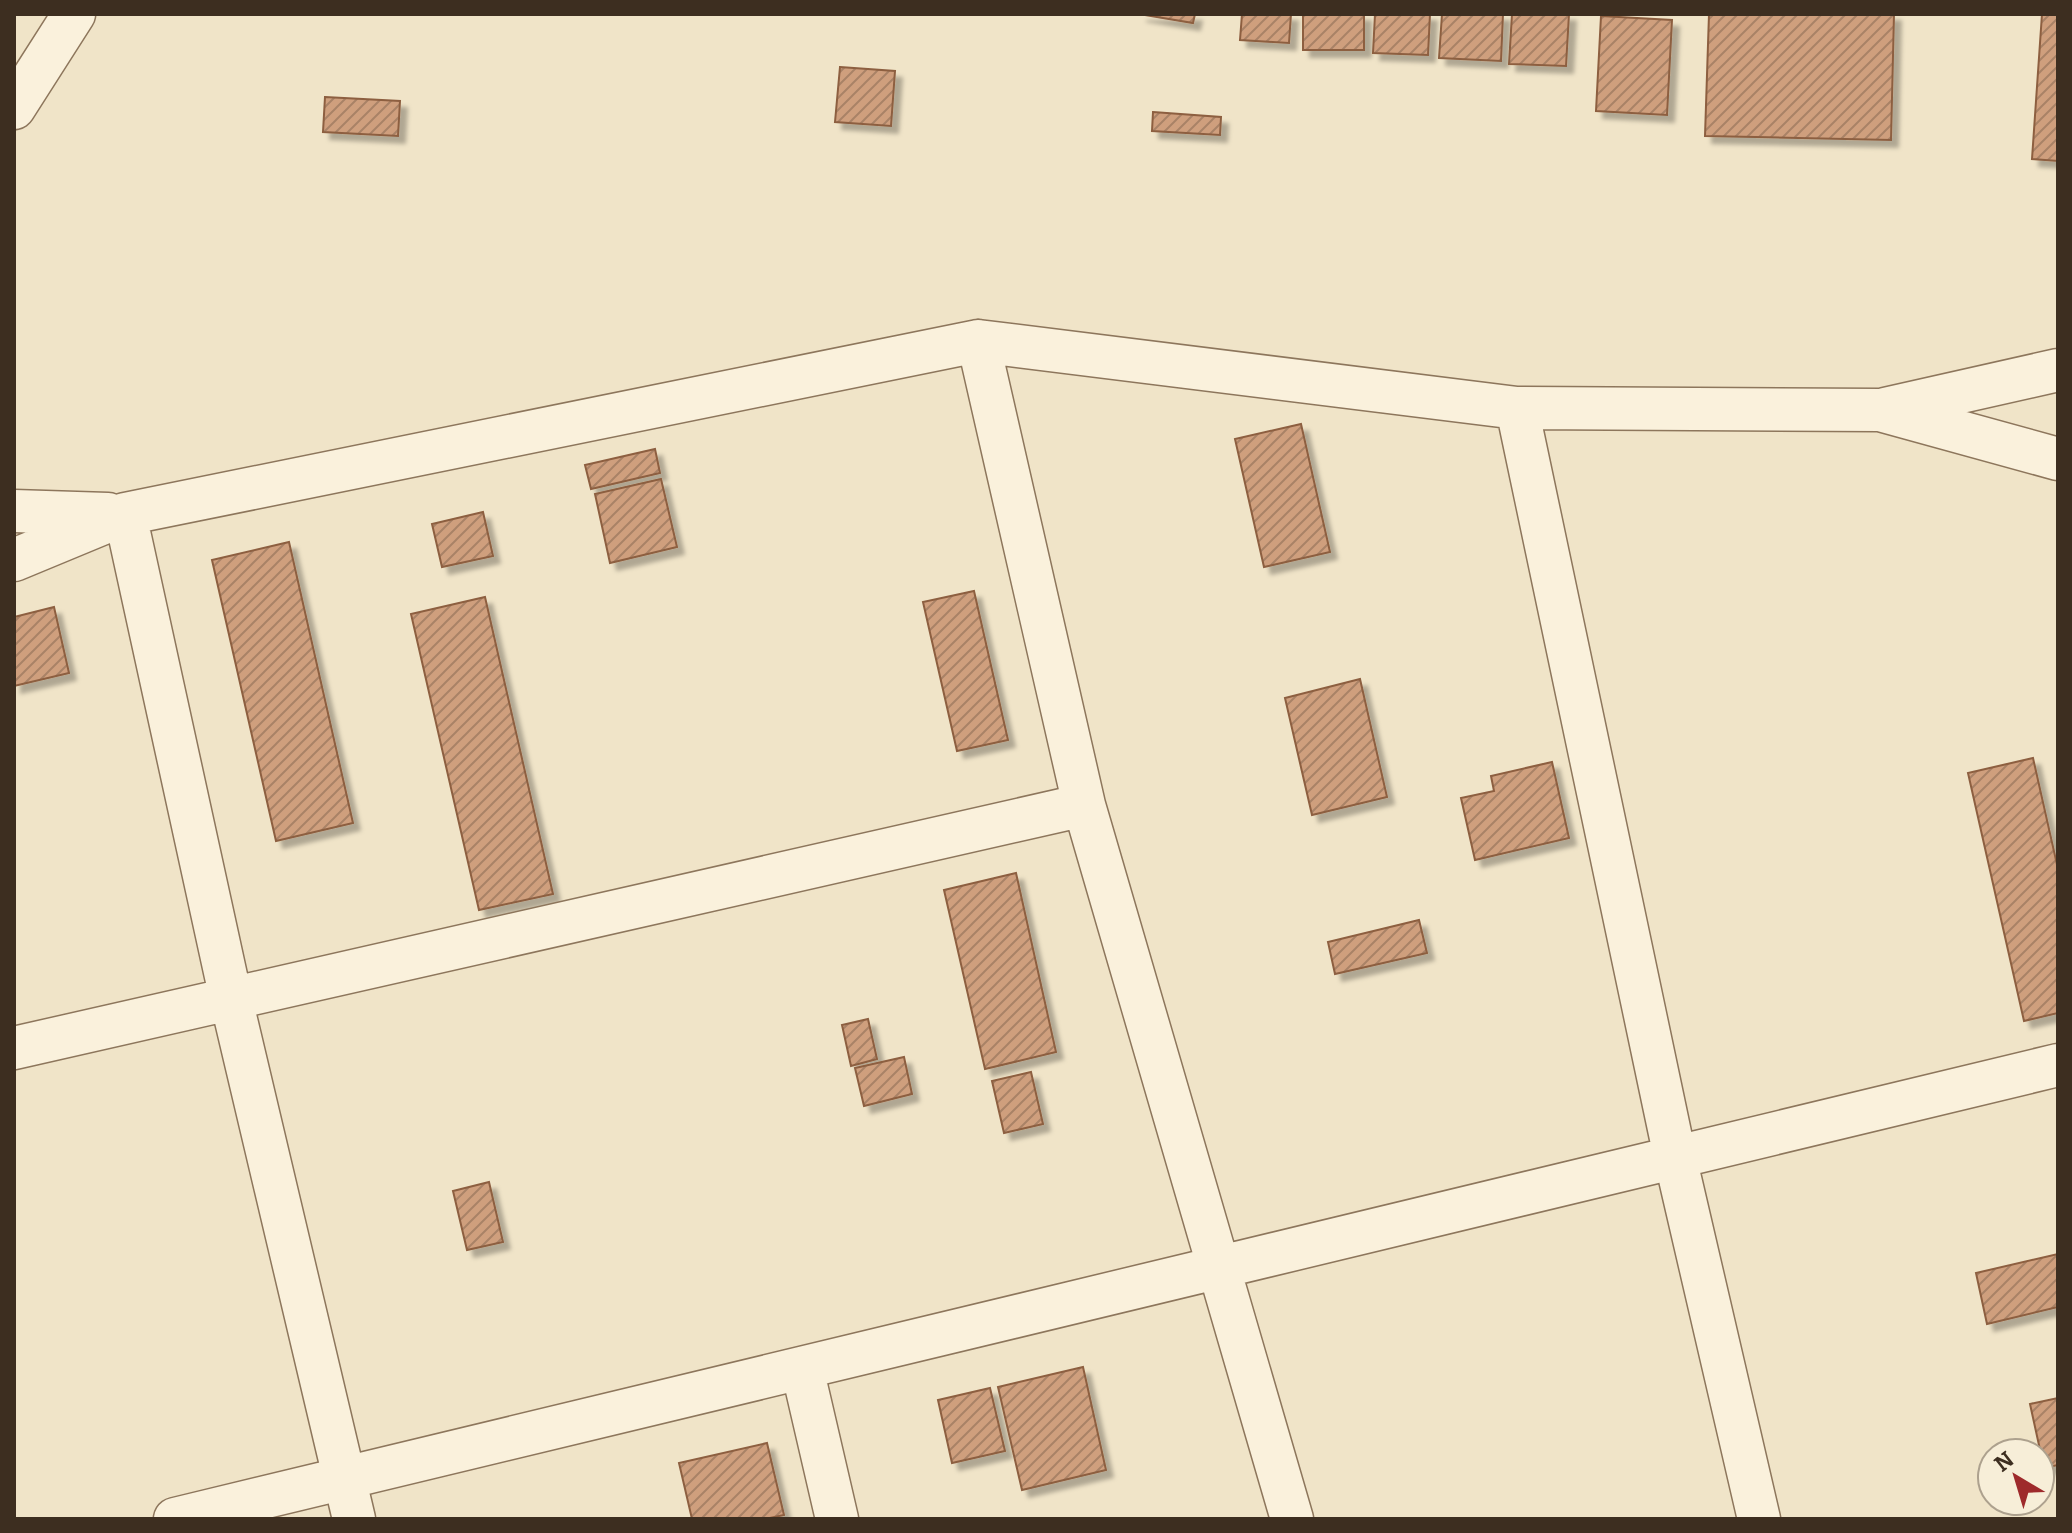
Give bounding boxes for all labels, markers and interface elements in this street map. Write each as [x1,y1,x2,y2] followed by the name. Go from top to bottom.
[1976,1437,2056,1517] north arrow
[1989,1446,2019,1478] text: N

